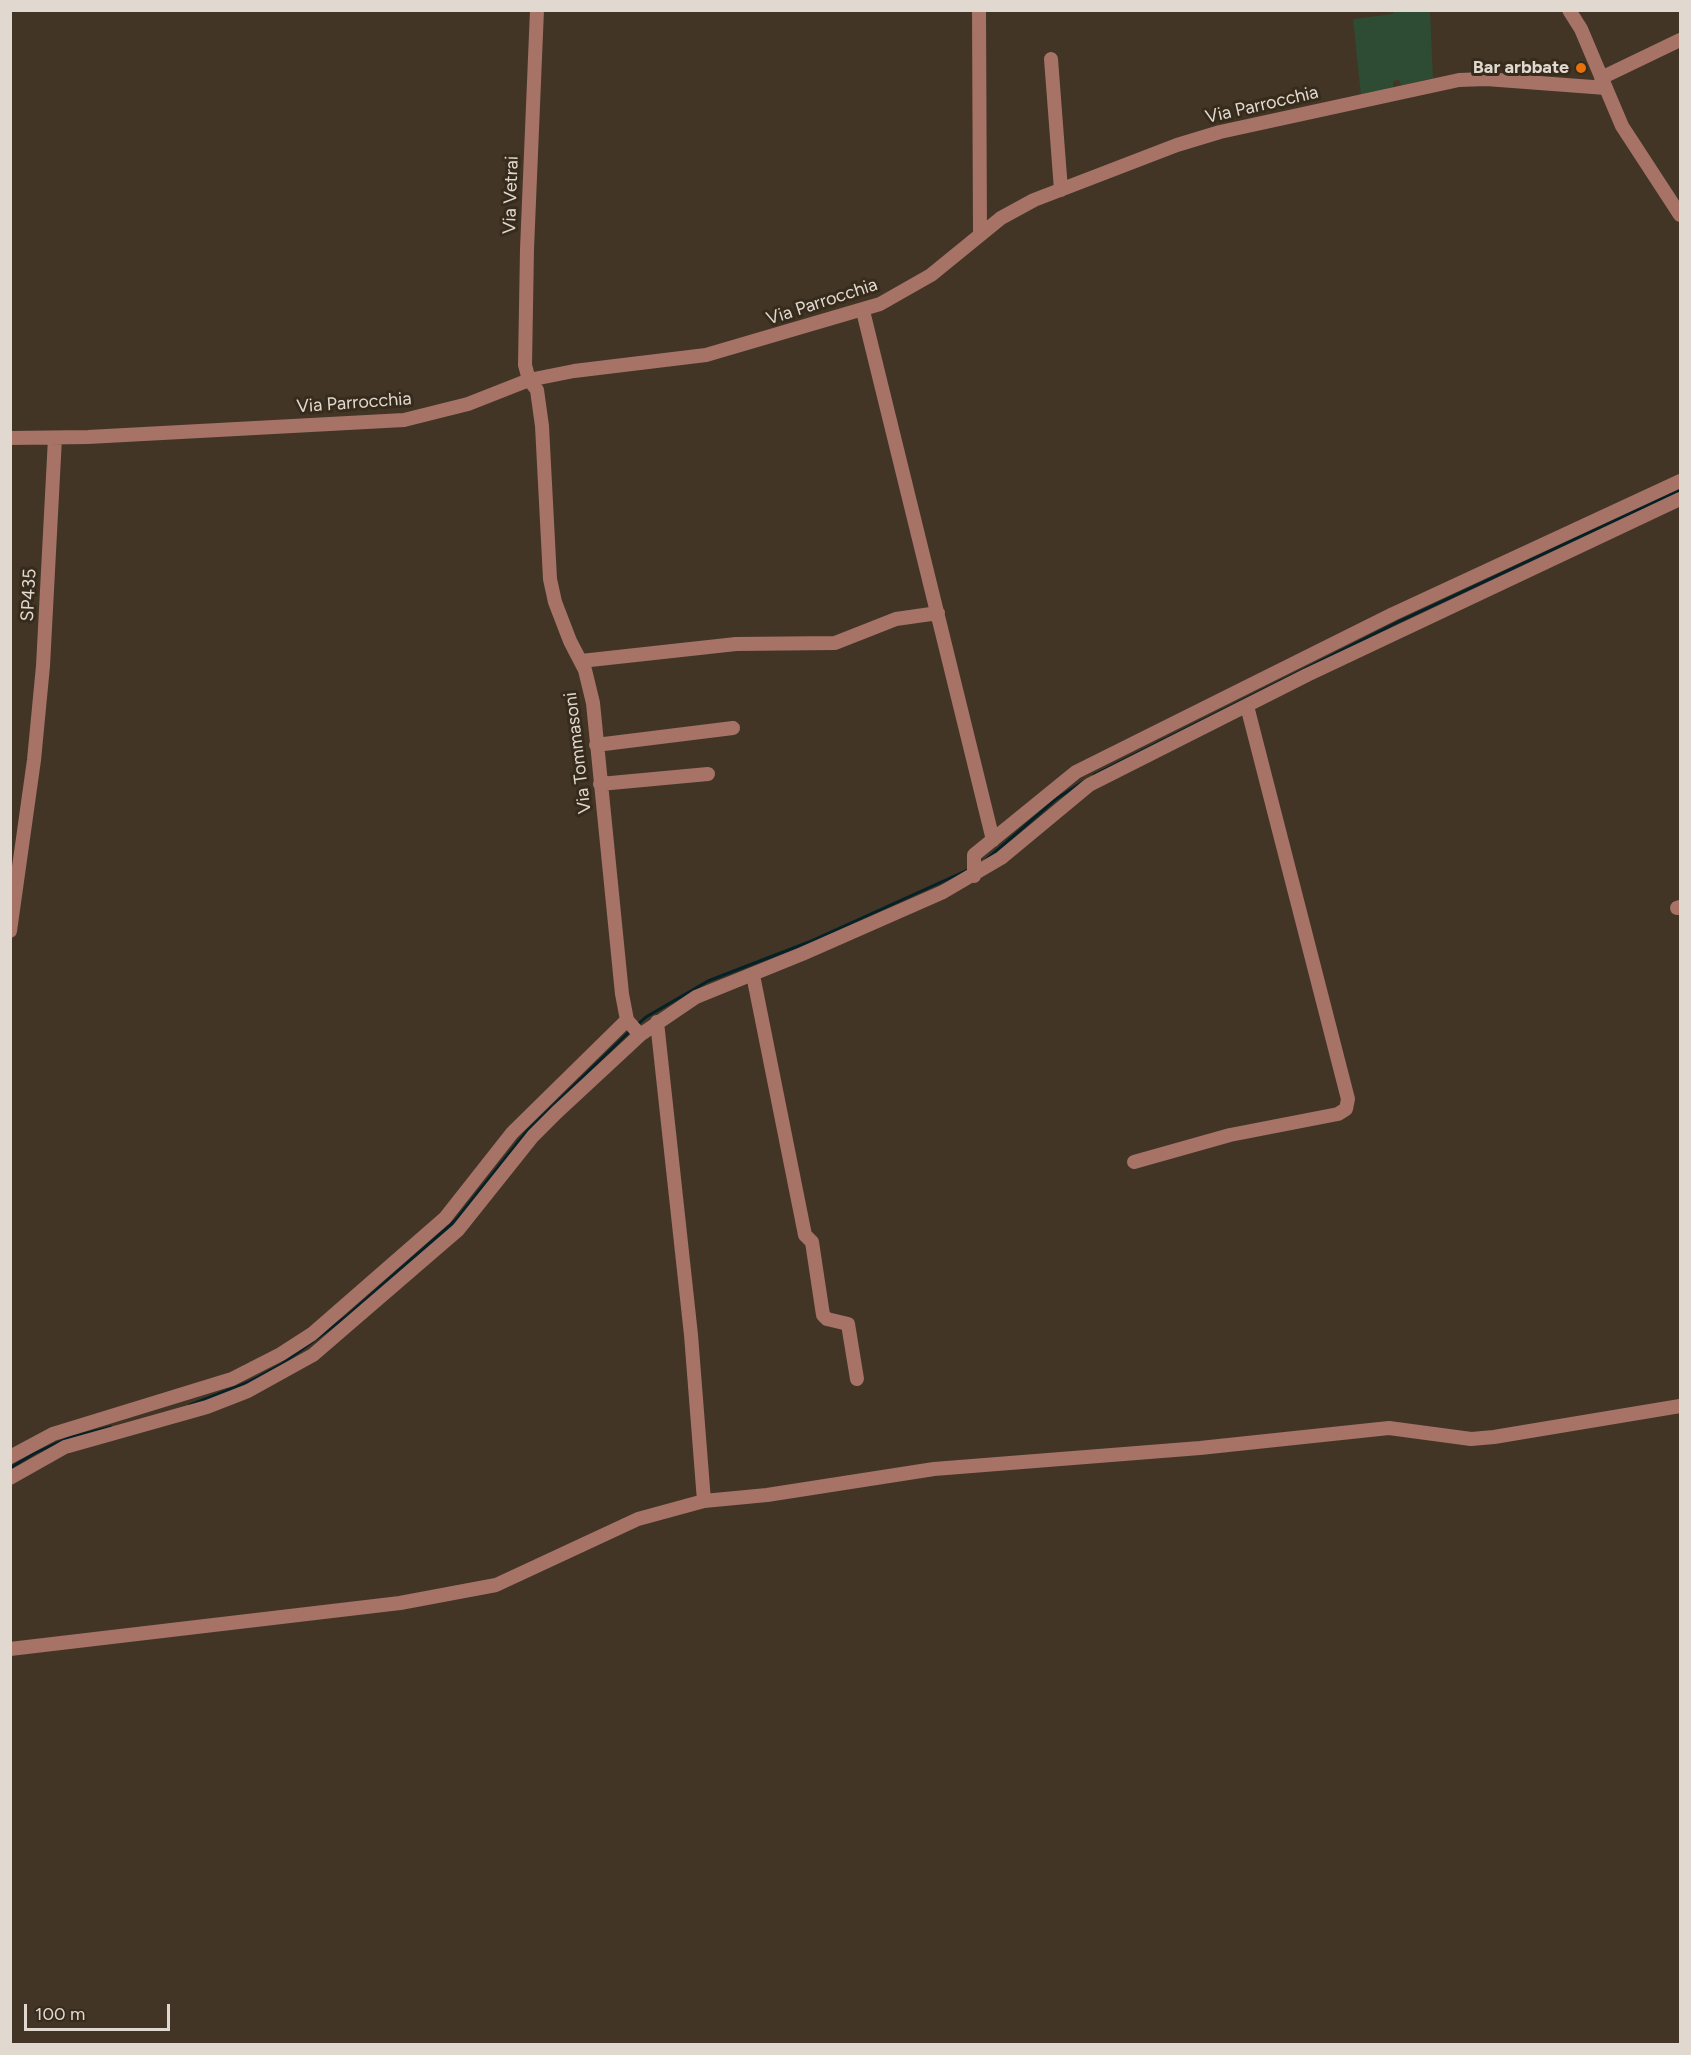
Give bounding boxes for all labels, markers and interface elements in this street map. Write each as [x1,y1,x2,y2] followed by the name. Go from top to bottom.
[1473,57,1569,79] place label: Bar arbbate
[1574,61,1588,75] marker: Bar arbbate
[1203,82,1321,128] street label: Via Parrocchia
[499,156,523,234] street label: Via Vetrai
[764,274,880,330] street label: Via Parrocchia
[296,388,412,418] street label: Via Parrocchia
[17,568,41,622] street label: SP435
[560,691,596,815] street label: Via Tommasoni
[27,1992,172,2030] scale bar
[35,2003,85,2025] text: 100 m

